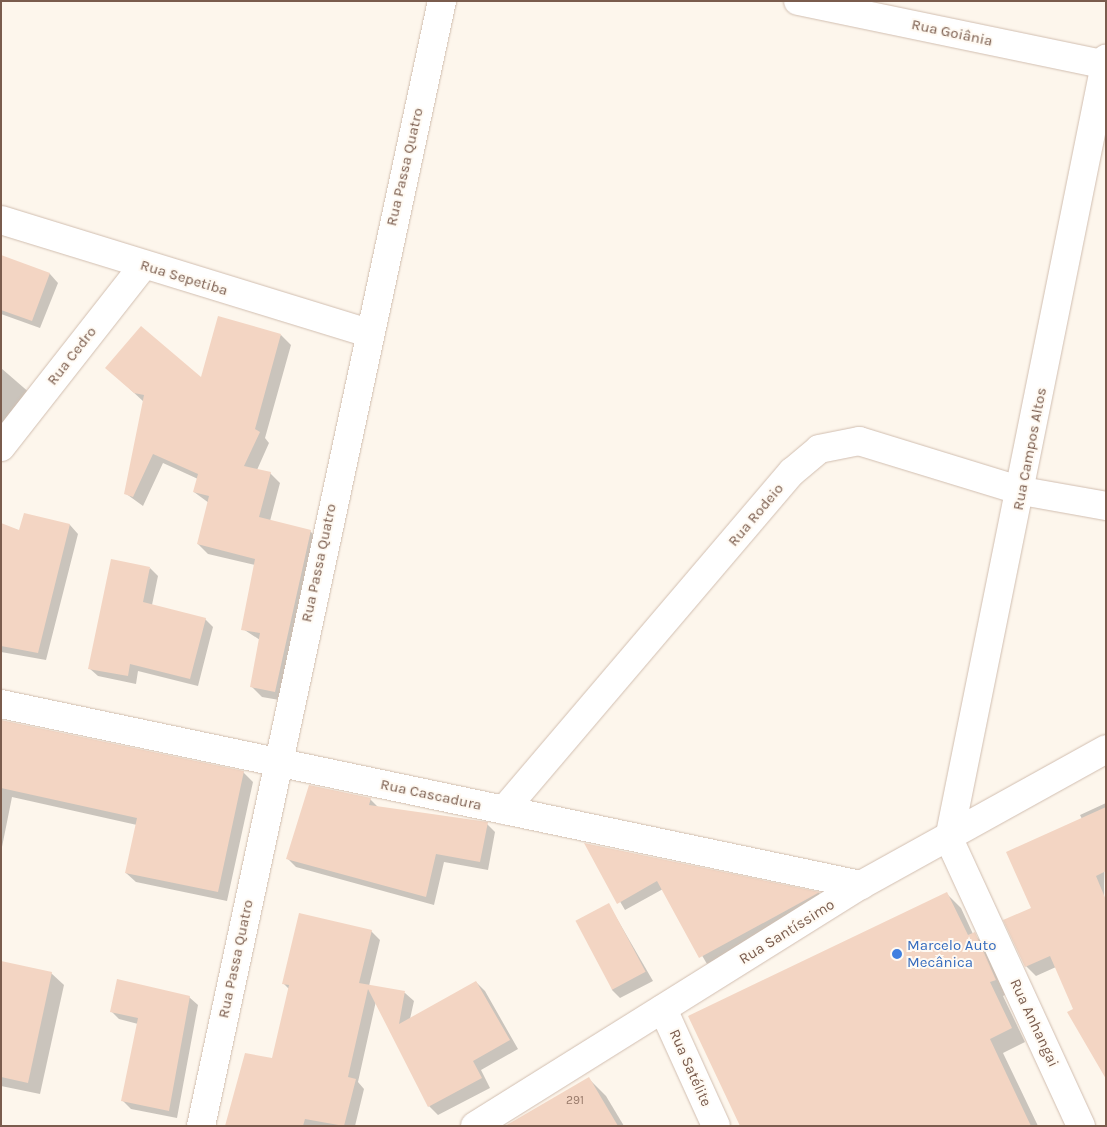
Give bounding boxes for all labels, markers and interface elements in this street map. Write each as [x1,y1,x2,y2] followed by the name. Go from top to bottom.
[910,16,994,50] street label: Rua Goiânia
[383,106,427,228] street label: Rua Passa Quatro
[138,256,230,300] street label: Rua Sepetiba
[44,323,100,389] street label: Rua Cedro
[1009,386,1051,512] street label: Rua Campos Altos
[724,480,788,550] street label: Rua Rodeio
[298,502,340,624] street label: Rua Passa Quatro
[379,775,483,815] street label: Rua Cascadura
[736,895,838,969] street label: Rua Santíssimo
[215,898,257,1020] street label: Rua Passa Quatro
[907,936,996,971] place label: Marcelo Auto Mecânica
[891,948,903,960] marker: Marcelo Auto Mecânica
[1006,976,1062,1070] street label: Rua Anhangai
[665,1027,715,1109] street label: Rua Satélite
[566,1094,584,1108] house number: 291

